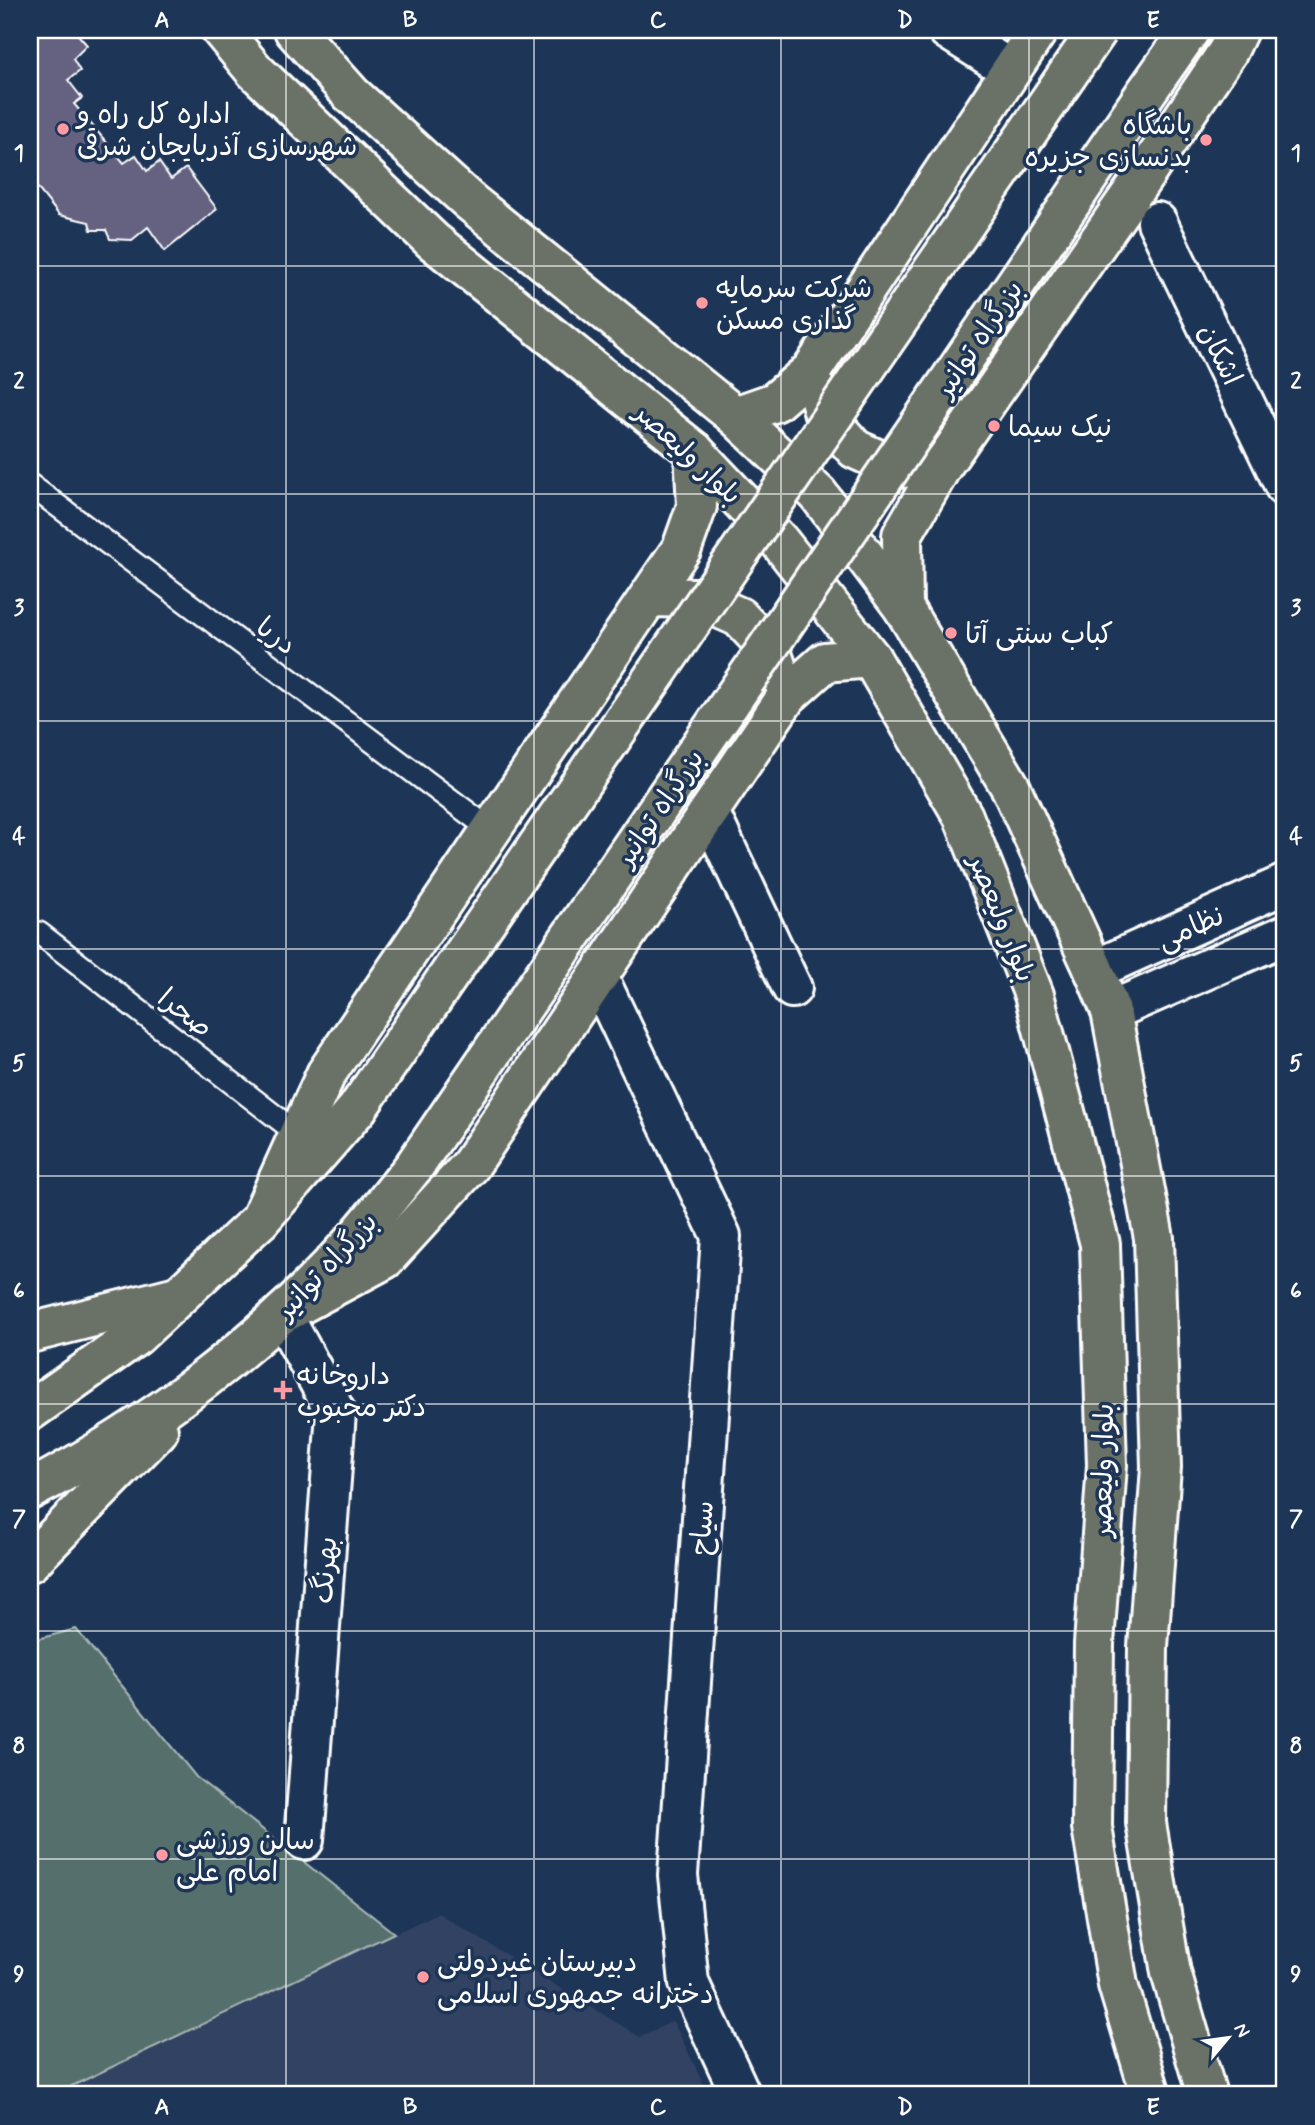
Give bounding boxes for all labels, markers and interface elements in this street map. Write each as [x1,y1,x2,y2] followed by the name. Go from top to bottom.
[154,6,170,36] text: A
[403,6,418,36] text: B
[650,6,667,36] text: C
[897,6,913,36] text: D
[1146,6,1160,36] text: E
[75,97,358,166] place label: اداره کل راه و شهرسازی آذربایجان شرقی
[1024,108,1192,177] place label: باشگاه بدنسازی جزیره
[55,121,71,137] marker: اداره کل راه و شهرسازی آذربایجان شرقی
[1198,132,1214,148] marker: باشگاه بدنسازی جزیره
[14,139,24,169] text: 1
[1291,139,1301,169] text: 1
[716,271,872,340] place label: شرکت سرمایه گذاری مسکن
[926,274,1033,407] street label: بزرگراه توانیر
[694,295,710,311] marker: شرکت سرمایه گذاری مسکن
[1188,318,1249,392] street label: اشکان
[13,367,25,397] text: 2
[1290,367,1302,397] text: 2
[624,394,749,514] street label: بلوار ولیعصر
[1008,410,1112,447] place label: نیک سیما
[986,418,1002,434] marker: نیک سیما
[14,594,25,624] text: 3
[1291,594,1302,624] text: 3
[248,610,303,664] street label: دریا
[965,617,1113,654] place label: کباب سنتی آتا
[943,625,959,641] marker: کباب سنتی آتا
[607,743,714,876] street label: بزرگراه توانیر
[12,822,26,852] text: 4
[1289,822,1303,852] text: 4
[958,848,1043,988] street label: بلوار ولیعصر
[1152,898,1230,960] street label: نظامی
[149,981,220,1047] street label: صحرا
[12,1049,26,1079] text: 5
[1289,1049,1303,1079] text: 5
[267,1205,387,1330] street label: بزرگراه توانیر
[13,1277,25,1307] text: 6
[1290,1277,1302,1307] text: 6
[297,1358,426,1427] place label: داروخانه دکتر محبوب
[275,1382,291,1398] marker: داروخانه دکتر محبوب
[1085,1403,1124,1539] street label: بلوار ولیعصر
[683,1500,724,1557] street label: سیاح
[12,1505,26,1535] text: 7
[1289,1505,1303,1535] text: 7
[306,1535,347,1605] street label: بهرنگ
[13,1732,25,1762] text: 8
[1290,1732,1302,1762] text: 8
[176,1823,315,1893] place label: سالن ورزشی امام علی
[154,1847,170,1863] marker: سالن ورزشی امام علی
[437,1945,714,2014] place label: دبیرستان غیردولتی دخترانه جمهوری اسلامی
[13,1960,25,1990] text: 9
[1290,1960,1302,1990] text: 9
[415,1969,431,1985] marker: دبیرستان غیردولتی دخترانه جمهوری اسلامی
[1192,2002,1262,2072] north arrow
[1228,2019,1256,2042] text: N
[154,2093,170,2123] text: A
[403,2093,418,2123] text: B
[650,2093,667,2123] text: C
[897,2093,913,2123] text: D
[1146,2093,1160,2123] text: E

